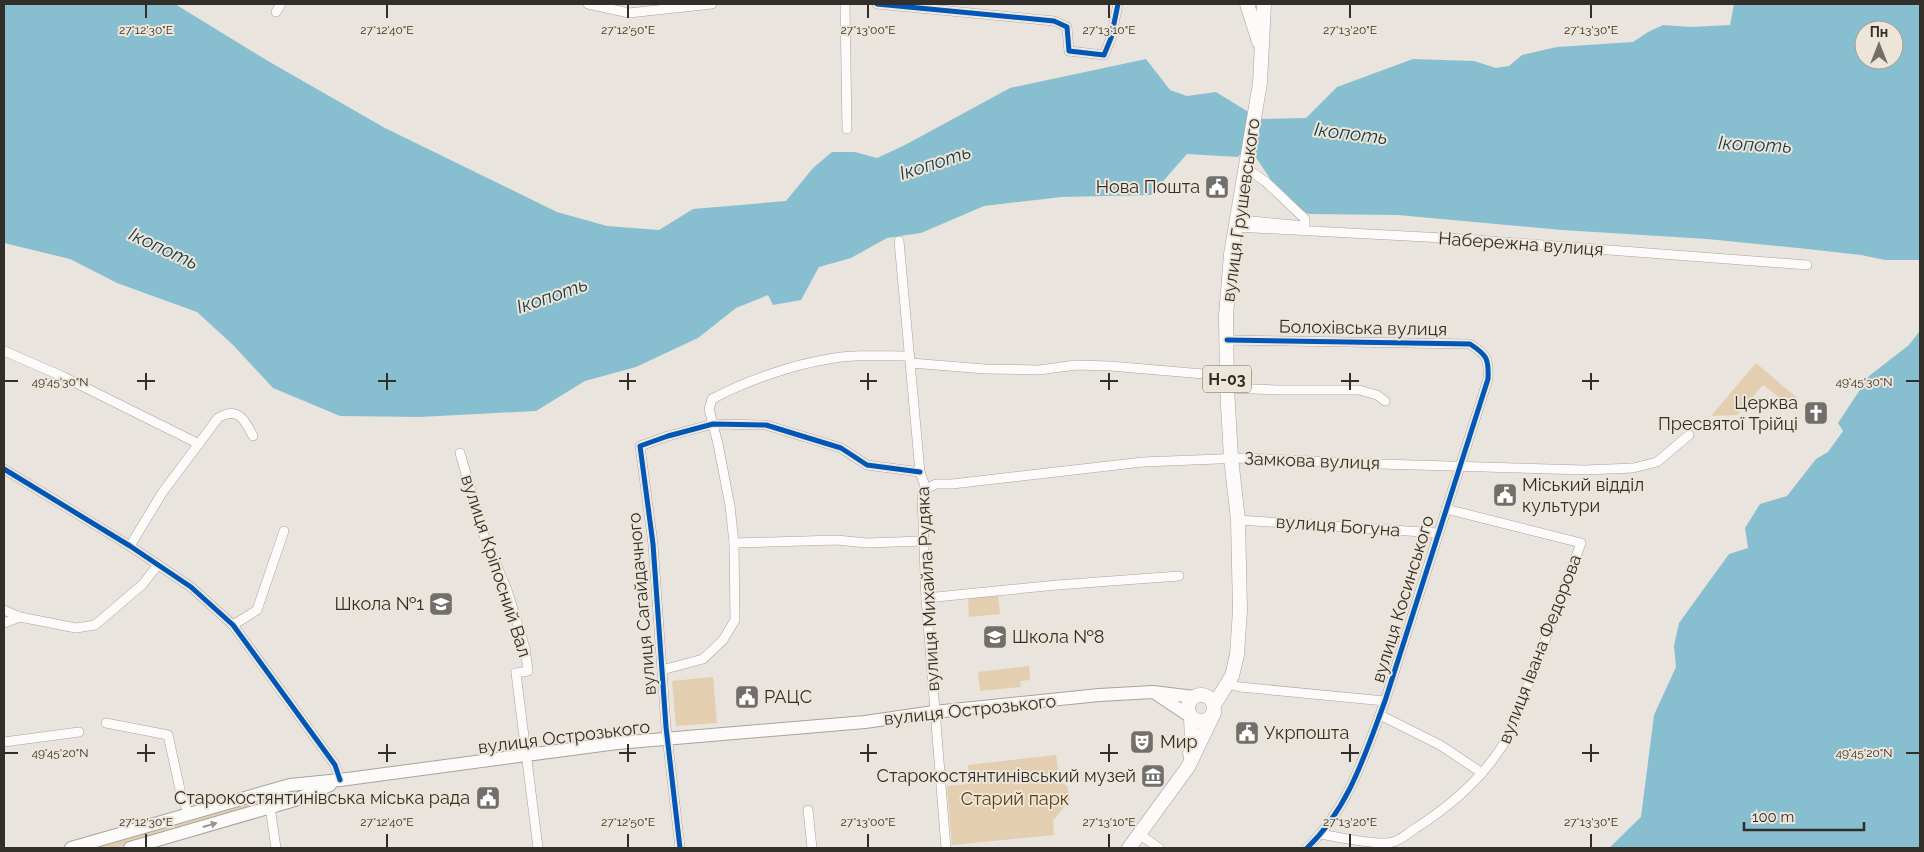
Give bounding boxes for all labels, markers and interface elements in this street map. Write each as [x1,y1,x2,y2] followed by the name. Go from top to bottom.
[1854,20,1904,70] north arrow
[119,23,173,37] text: 27°12'30"E
[360,23,414,37] text: 27°12'40"E
[601,23,655,37] text: 27°12'50"E
[840,23,896,37] text: 27°13'00"E
[1083,23,1135,37] text: 27°13'10"E
[1323,23,1377,37] text: 27°13'20"E
[1564,23,1618,37] text: 27°13'30"E
[1870,24,1888,40] text: Пн
[1217,116,1264,303] street label: вулиця Грушевського
[1313,118,1389,148] water label: Ікопоть
[1717,131,1793,157] water label: Ікопоть
[896,140,974,184] water label: Ікопоть
[1204,174,1230,200] public building icon: Нова Пошта
[1096,176,1200,197] place label: Нова Пошта
[126,222,202,274] water label: Ікопоть
[1438,227,1604,260] street label: Набережна вулиця
[513,273,591,317] water label: Ікопоть
[1279,316,1447,339] street label: Болохівська вулиця
[1203,366,1251,392] road number: Н-03
[31,375,89,389] text: 49°45'30"N
[1835,375,1893,389] text: 49°45'30"N
[1658,392,1798,434] place label: Церква Пресвятої Трійці
[1803,400,1829,426] church icon: Церква Пресвятої Трійці
[1244,448,1380,473] street label: Замкова вулиця
[457,472,536,660] street label: вулиця Кріпосний Вал
[1522,474,1644,516] place label: Міський відділ культури
[1492,482,1518,508] public building icon: Міський відділ культури
[912,486,943,692] street label: вулиця Михайла Рудяка
[1275,511,1401,540] street label: вулиця Богуна
[623,512,660,696] street label: вулиця Сагайдачного
[1367,513,1438,685] street label: вулиця Косинського
[1494,551,1585,746] street label: вулиця Івана Федорова
[428,591,454,617] school or university icon: Школа №1
[334,593,424,614] place label: Школа №1
[982,624,1008,650] school or university icon: Школа №8
[1012,626,1105,647] place label: Школа №8
[734,684,760,710] public building icon: РАЦС
[764,686,812,707] place label: РАЦС
[883,690,1057,729] street label: вулиця Острозького
[477,715,651,757] street label: вулиця Острозького
[1234,720,1260,746] public building icon: Укрпошта
[1264,722,1349,743] place label: Укрпошта
[1129,729,1155,755] theatre icon: Мир
[1160,731,1198,752] place label: Мир
[31,746,89,760] text: 49°45'20"N
[1835,746,1893,760] text: 49°45'20"N
[1140,763,1166,789] museum icon: Старокостянтинівський музей
[877,765,1136,786] place label: Старокостянтинівський музей
[475,785,501,811] public building icon: Старокостянтинівська міська рада
[174,787,470,808] place label: Старокостянтинівська міська рада
[961,788,1069,809] park label: Старий парк
[1744,800,1864,832] scale bar
[1752,808,1794,826] text: 100 m
[119,815,173,829] text: 27°12'30"E
[360,815,414,829] text: 27°12'40"E
[601,815,655,829] text: 27°12'50"E
[840,815,896,829] text: 27°13'00"E
[1083,815,1135,829] text: 27°13'10"E
[1323,815,1377,829] text: 27°13'20"E
[1564,815,1618,829] text: 27°13'30"E
[203,820,218,828] one-way arrow

